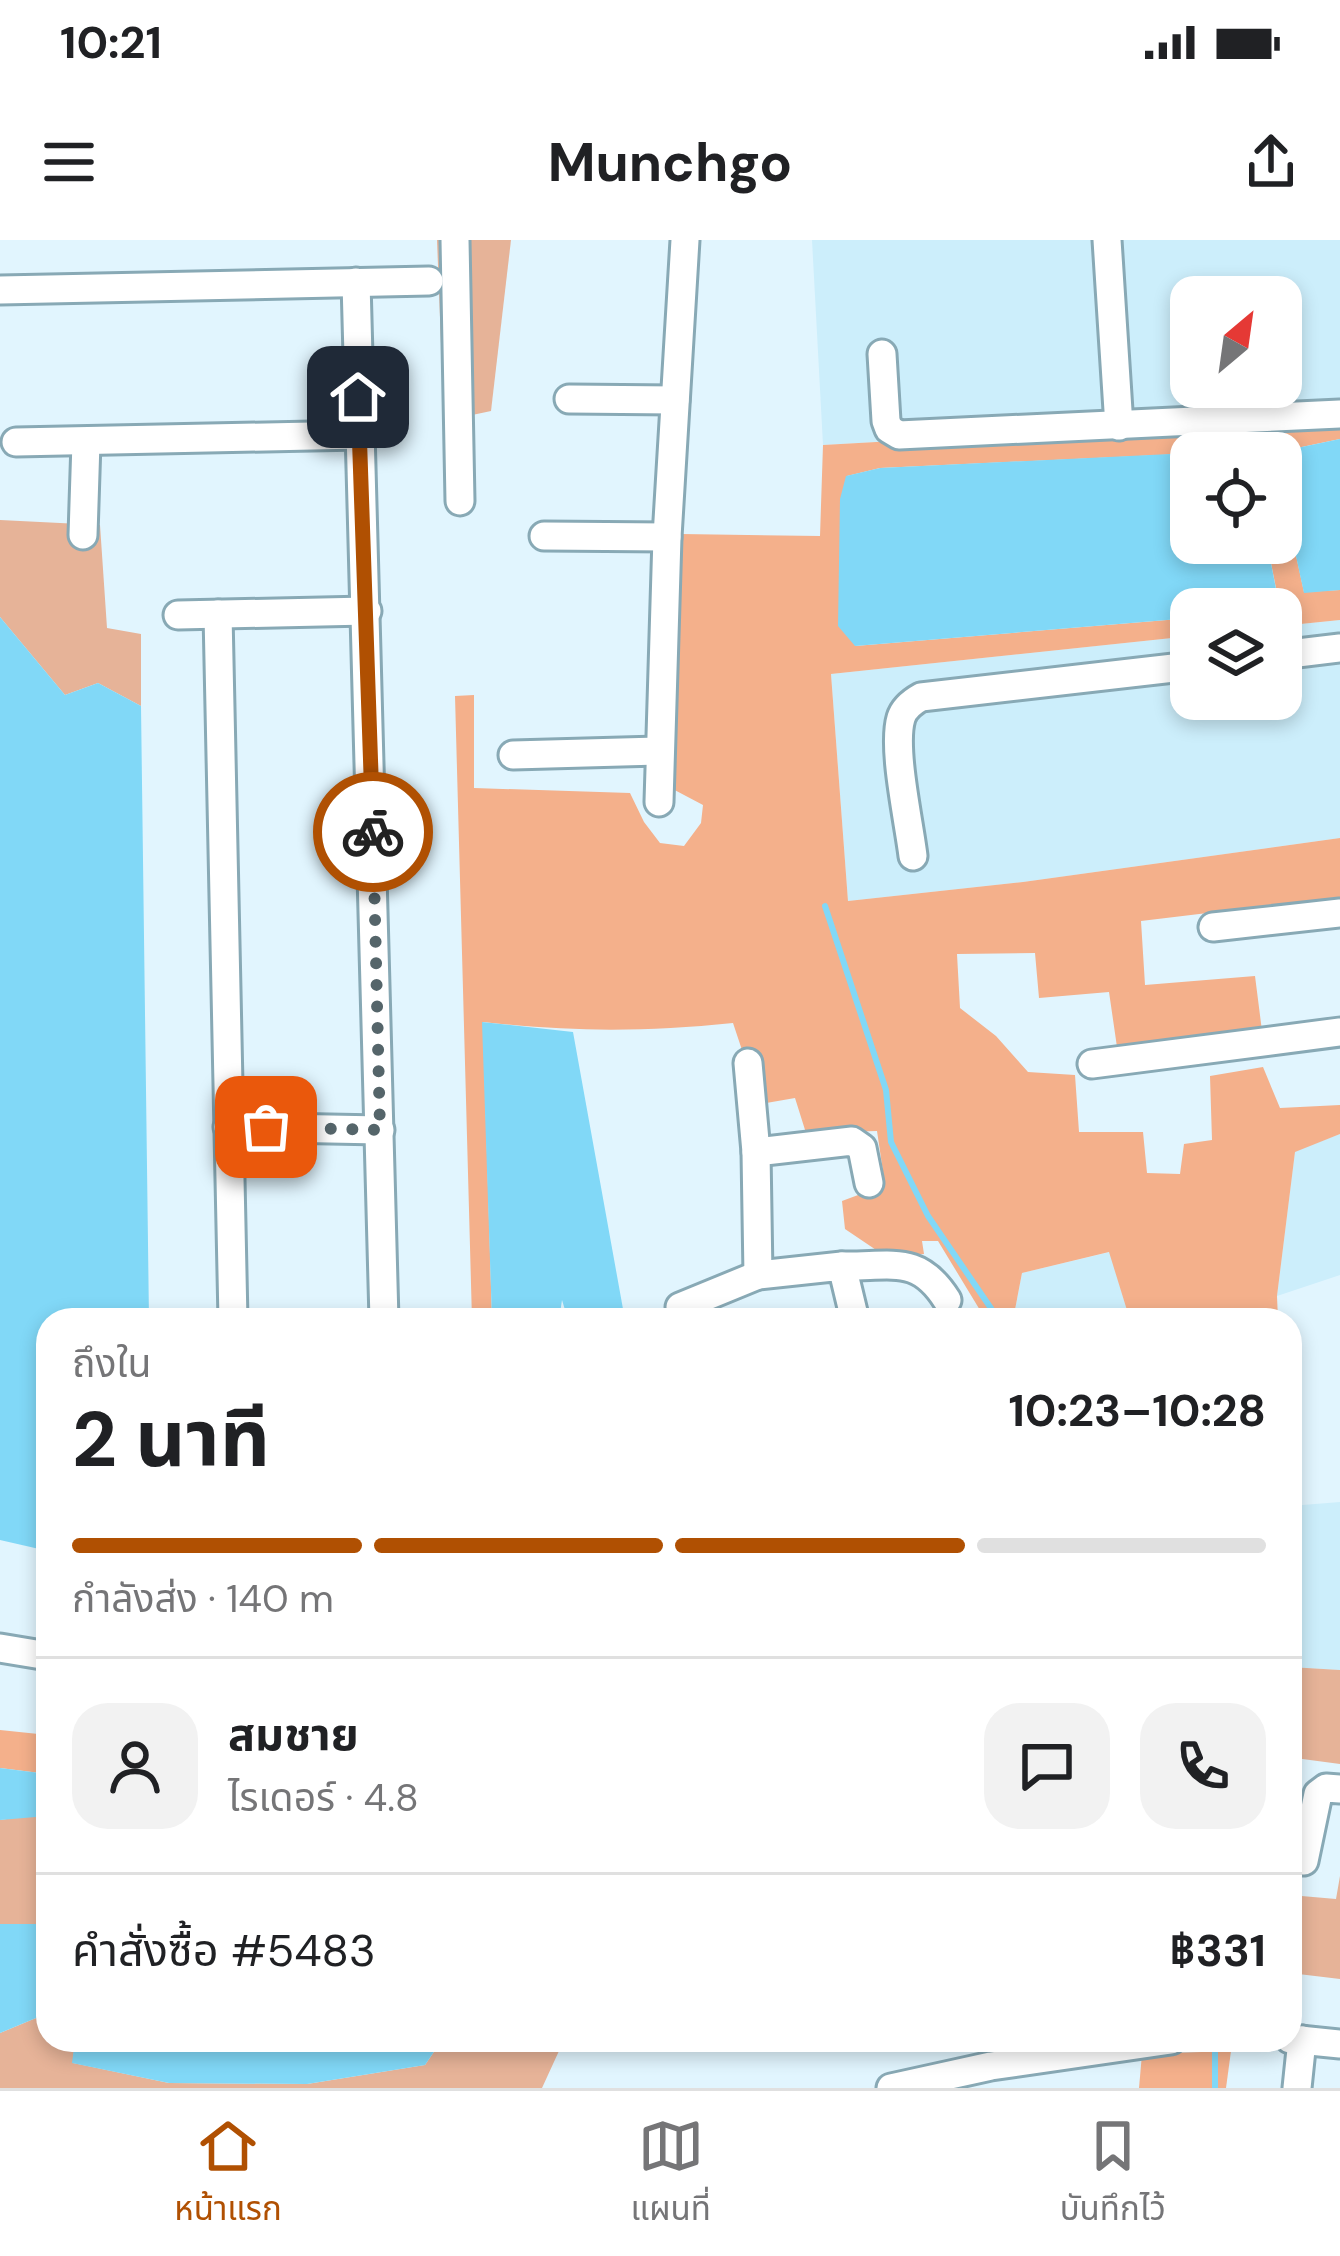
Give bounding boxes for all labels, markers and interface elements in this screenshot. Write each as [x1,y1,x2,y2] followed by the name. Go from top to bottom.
[60,13,162,72] text: 10:21
[548,127,792,198] text: Munchgo
[36,129,102,195] icon: menu
[1238,129,1304,195] icon: share
[1170,276,1302,408] north arrow
[1170,276,1302,720] map controls
[307,346,409,448] pin
[325,364,391,430] icon: home
[1170,432,1302,564] button: locate
[1170,588,1302,720] button: layers
[313,772,433,892] courier
[340,799,406,865] icon: bike
[215,1076,317,1178] pin
[233,1094,299,1160] icon: bag
[72,1338,151,1389] text: ถึงใน
[1008,1381,1266,1440] text: 10:23–10:28
[72,1389,270,1490] text: 2 นาที
[72,1573,334,1624] text: กำลังส่ง · 140 m
[72,1703,198,1829] button: person
[984,1703,1110,1829] button: chat
[1140,1703,1266,1829] button: phone
[228,1705,359,1764] text: สมชาย
[228,1772,419,1823] text: ไรเดอร์ · 4.8
[72,1921,376,1980] text: คำสั่งซื้อ #5483
[1170,1921,1266,1980] text: ฿331
[174,2113,282,2235] tab: หน้าแรก
[630,2113,711,2235] tab: แผนที่
[1060,2113,1166,2235] tab: บันทึกไว้

